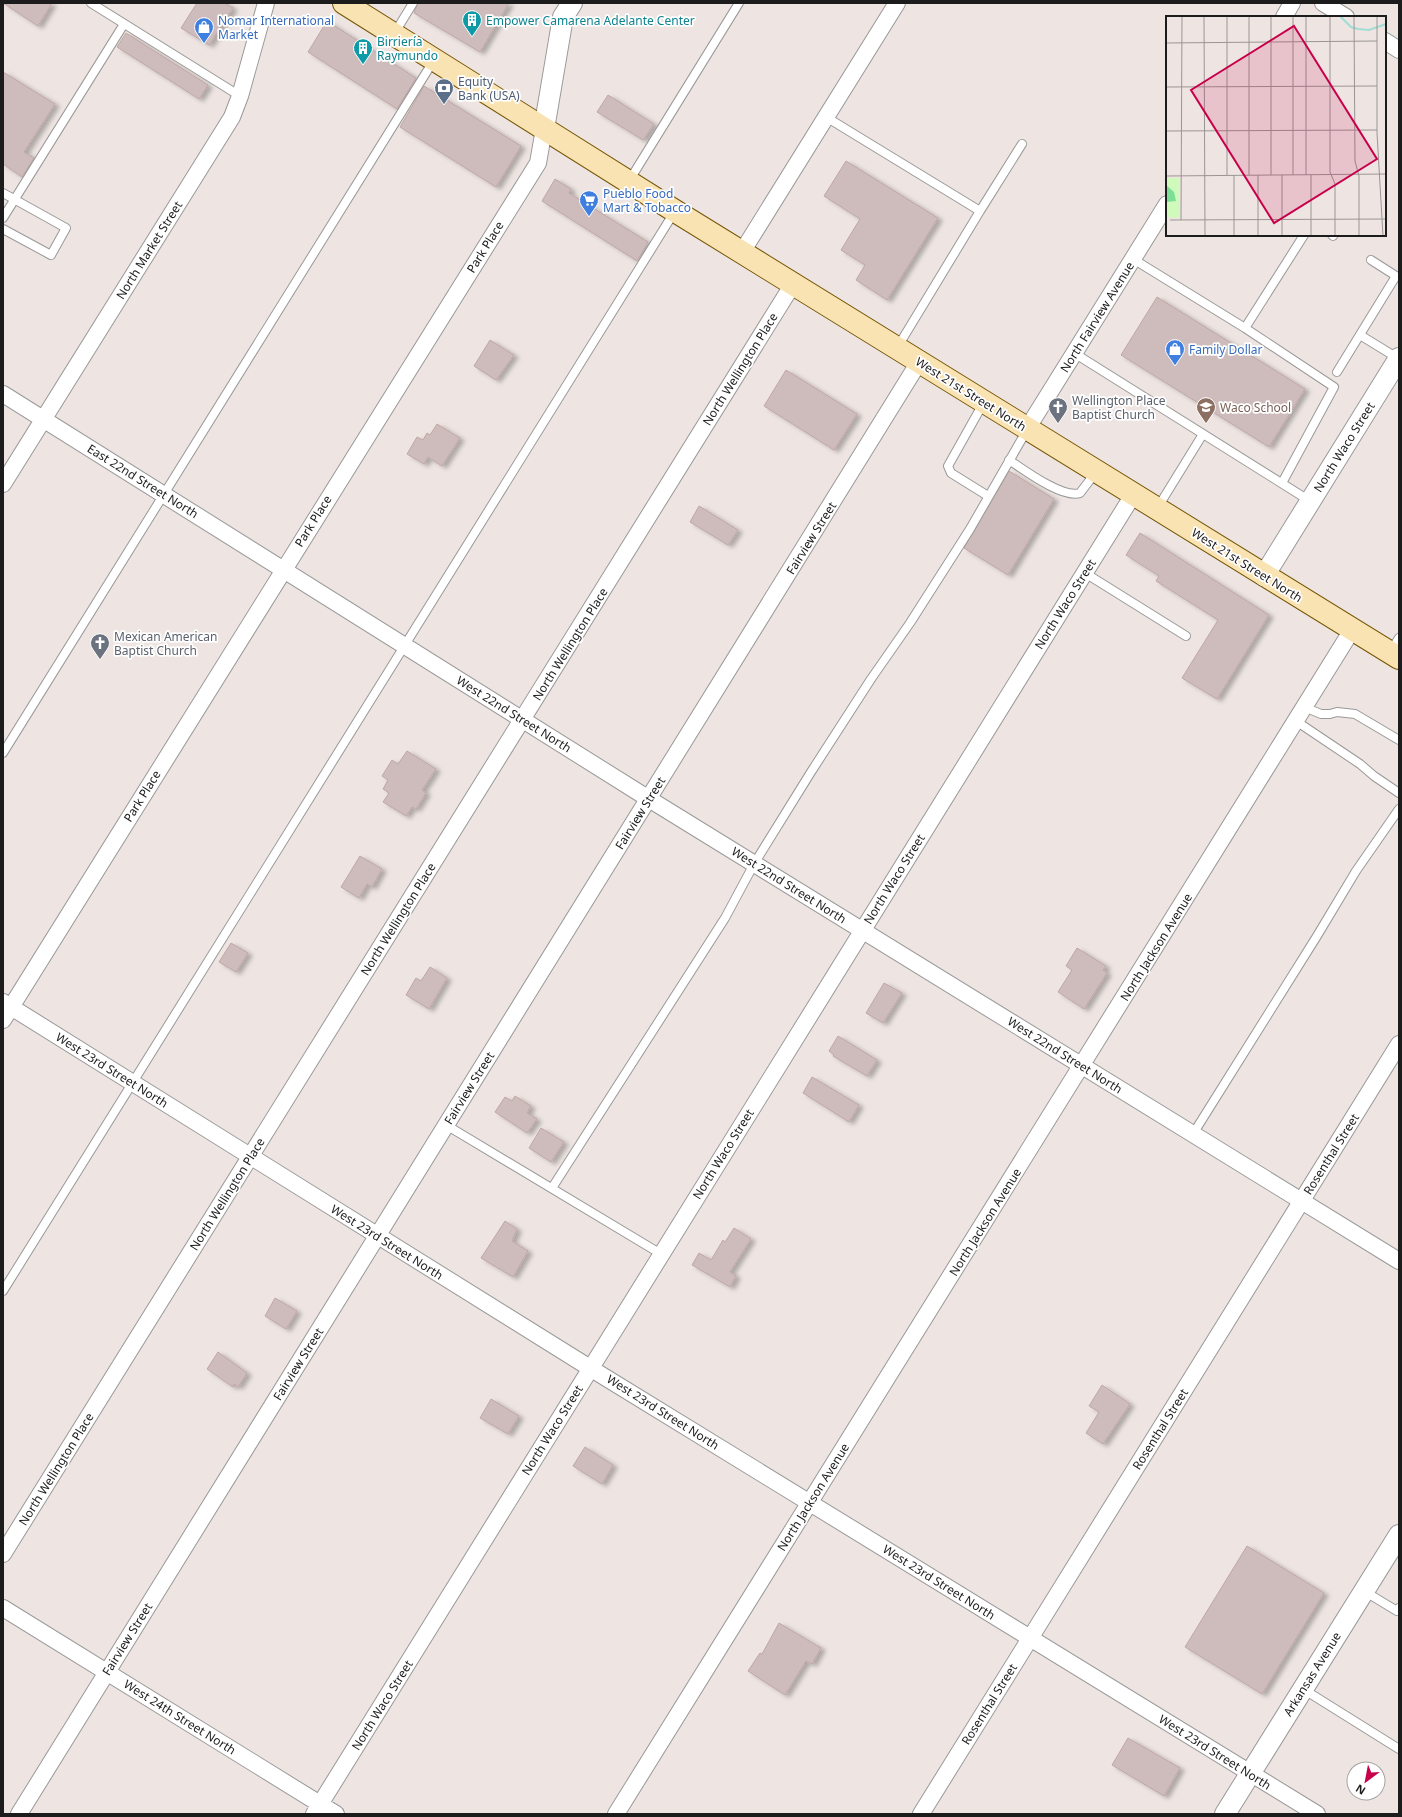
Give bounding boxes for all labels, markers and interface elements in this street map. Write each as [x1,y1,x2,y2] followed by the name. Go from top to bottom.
[461,9,483,37] building icon: Empower Camarena Adelante Center
[218,12,334,43] place label: Nomar International Market
[486,12,695,29] place label: Empower Camarena Adelante Center
[193,16,215,44] shop icon: Nomar International Market
[1166,16,1386,236] inset map
[377,33,438,64] place label: Birriería Raymundo
[352,37,374,65] building icon: Birriería Raymundo
[458,73,520,104] place label: Equity Bank (USA)
[433,77,455,105] bank icon: Equity Bank (USA)
[603,185,691,216] place label: Pueblo Food Mart & Tobacco
[578,189,600,217] supermarket icon: Pueblo Food Mart & Tobacco
[112,197,186,302] street label: North Market Street
[462,218,508,276] street label: Park Place
[1056,258,1138,376] street label: North Fairview Avenue
[698,309,782,429] street label: North Wellington Place
[1164,338,1186,366] shop icon: Family Dollar
[1189,341,1263,358] place label: Family Dollar
[912,353,1030,435] street label: West 21st Street North
[1072,392,1166,423] place label: Wellington Place Baptist Church
[1047,396,1069,424] church icon: Wellington Place Baptist Church
[1195,396,1217,424] school or university icon: Waco School
[1309,398,1379,495] street label: North Waco Street
[1220,399,1291,416] place label: Waco School
[84,440,202,522] street label: East 22nd Street North
[290,492,336,550] street label: Park Place
[782,498,840,578] street label: Fairview Street
[1188,524,1306,606] street label: West 21st Street North
[1030,555,1100,652] street label: North Waco Street
[528,584,612,704] street label: North Wellington Place
[114,628,218,659] place label: Mexican American Baptist Church
[89,632,111,660] church icon: Mexican American Baptist Church
[453,672,575,756] street label: West 22nd Street North
[119,767,165,825] street label: Park Place
[611,773,669,853] street label: Fairview Street
[859,830,929,927] street label: North Waco Street
[728,843,850,927] street label: West 22nd Street North
[356,859,440,979] street label: North Wellington Place
[1116,890,1196,1004] street label: North Jackson Avenue
[1004,1013,1126,1097] street label: West 22nd Street North
[53,1028,171,1112] street label: West 23rd Street North
[440,1048,498,1128] street label: Fairview Street
[688,1105,758,1202] street label: North Waco Street
[1299,1110,1363,1198] street label: Rosenthal Street
[185,1134,269,1254] street label: North Wellington Place
[945,1165,1025,1279] street label: North Jackson Avenue
[328,1200,446,1284] street label: West 23rd Street North
[269,1324,327,1404] street label: Fairview Street
[604,1370,722,1454] street label: West 23rd Street North
[517,1381,587,1478] street label: North Waco Street
[1128,1385,1192,1473] street label: Rosenthal Street
[14,1409,98,1529] street label: North Wellington Place
[773,1440,853,1554] street label: North Jackson Avenue
[880,1540,998,1624] street label: West 23rd Street North
[98,1599,156,1679] street label: Fairview Street
[1279,1628,1345,1719] street label: Arkansas Avenue
[347,1656,417,1753] street label: North Waco Street
[957,1660,1021,1748] street label: Rosenthal Street
[121,1676,239,1758] street label: West 24th Street North
[1156,1710,1274,1794] street label: West 23rd Street North
[1346,1761,1386,1801] north arrow
[1353,1781,1368,1799] text: N

